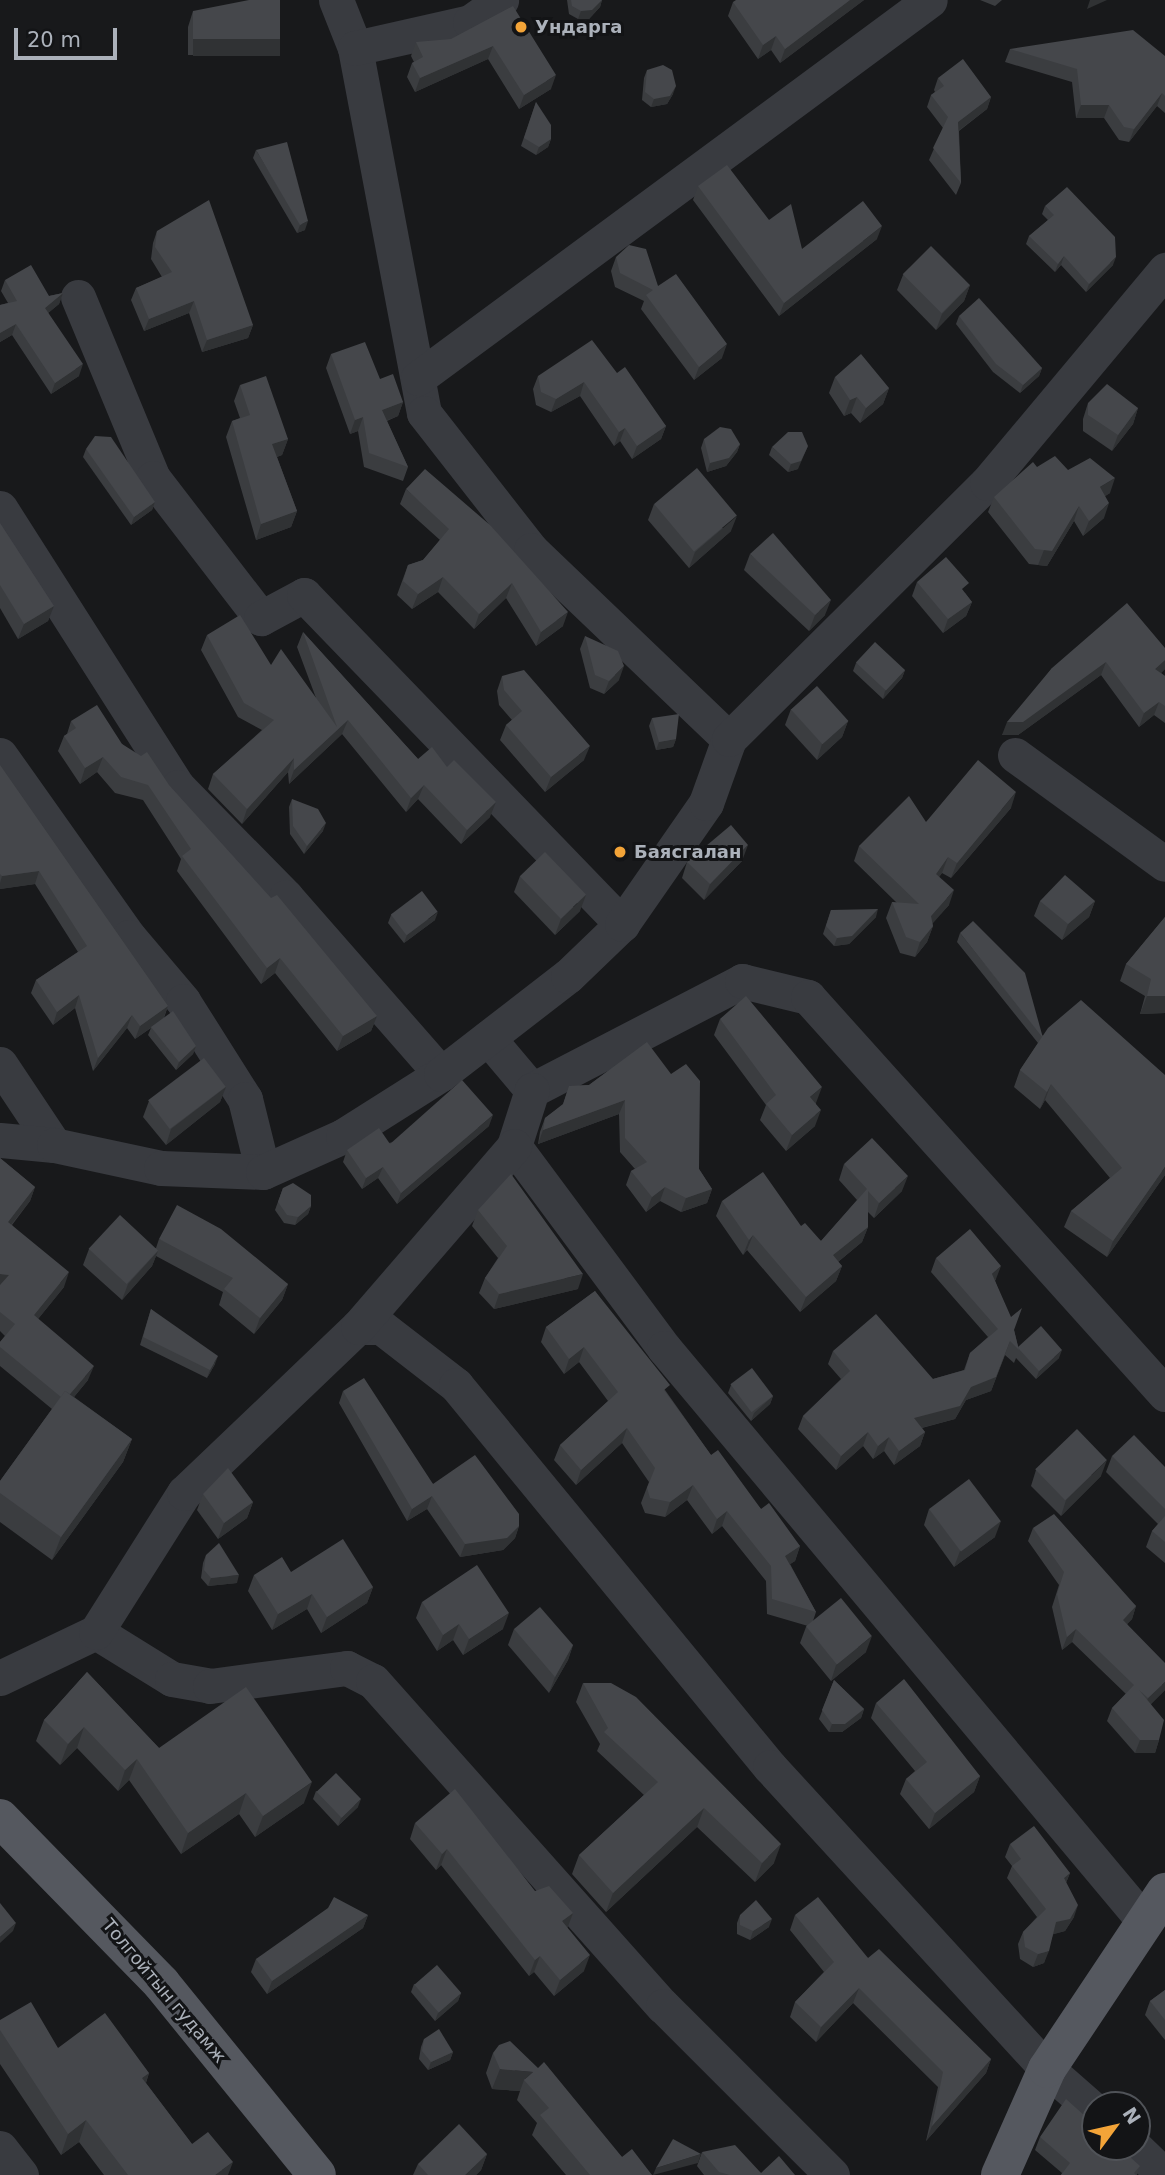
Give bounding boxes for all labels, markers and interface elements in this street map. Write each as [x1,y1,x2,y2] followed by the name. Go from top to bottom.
[18,14,121,58] scale bar
[535,16,622,38] place label: Ундарга
[513,19,529,35] marker: Ундарга
[27,28,81,52] text: 20 m
[634,841,741,863] place label: Баясгалан
[612,844,628,860] marker: Баясгалан
[97,1915,231,2067] street label: Толгойтын гудамж
[1081,2091,1151,2161] north arrow
[1118,2103,1145,2128] text: N

